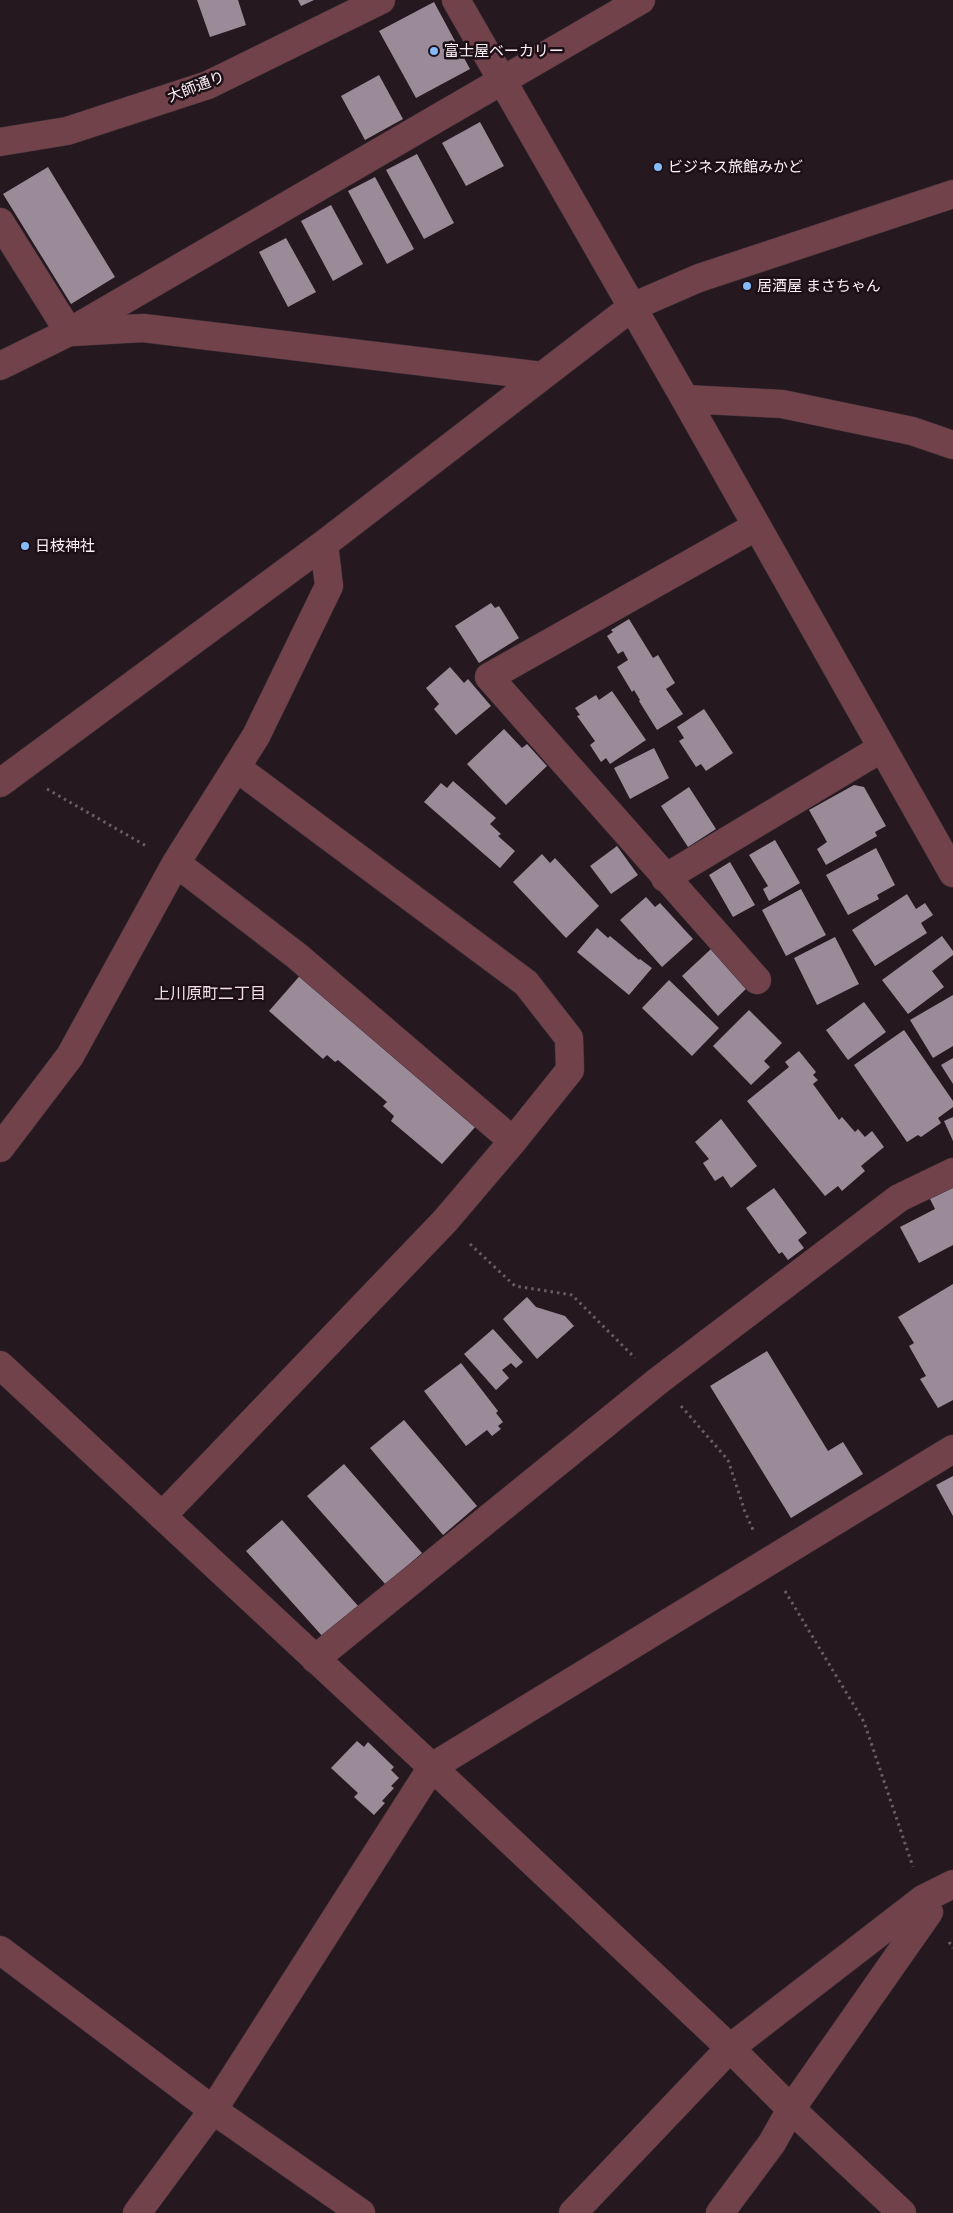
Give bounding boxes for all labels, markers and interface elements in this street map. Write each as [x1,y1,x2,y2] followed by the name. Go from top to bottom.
[444,42,564,60] place label: 富士屋ベーカリー
[428,45,440,57] marker: 富士屋ベーカリー
[165,68,227,106] street label: 大師通り
[668,158,803,176] place label: ビジネス旅館みかど
[652,161,664,173] marker: ビジネス旅館みかど
[757,277,881,295] place label: 居酒屋 まさちゃん
[741,280,753,292] marker: 居酒屋 まさちゃん
[35,537,95,555] place label: 日枝神社
[19,540,31,552] marker: 日枝神社
[154,984,266,1004] district label: 上川原町二丁目

